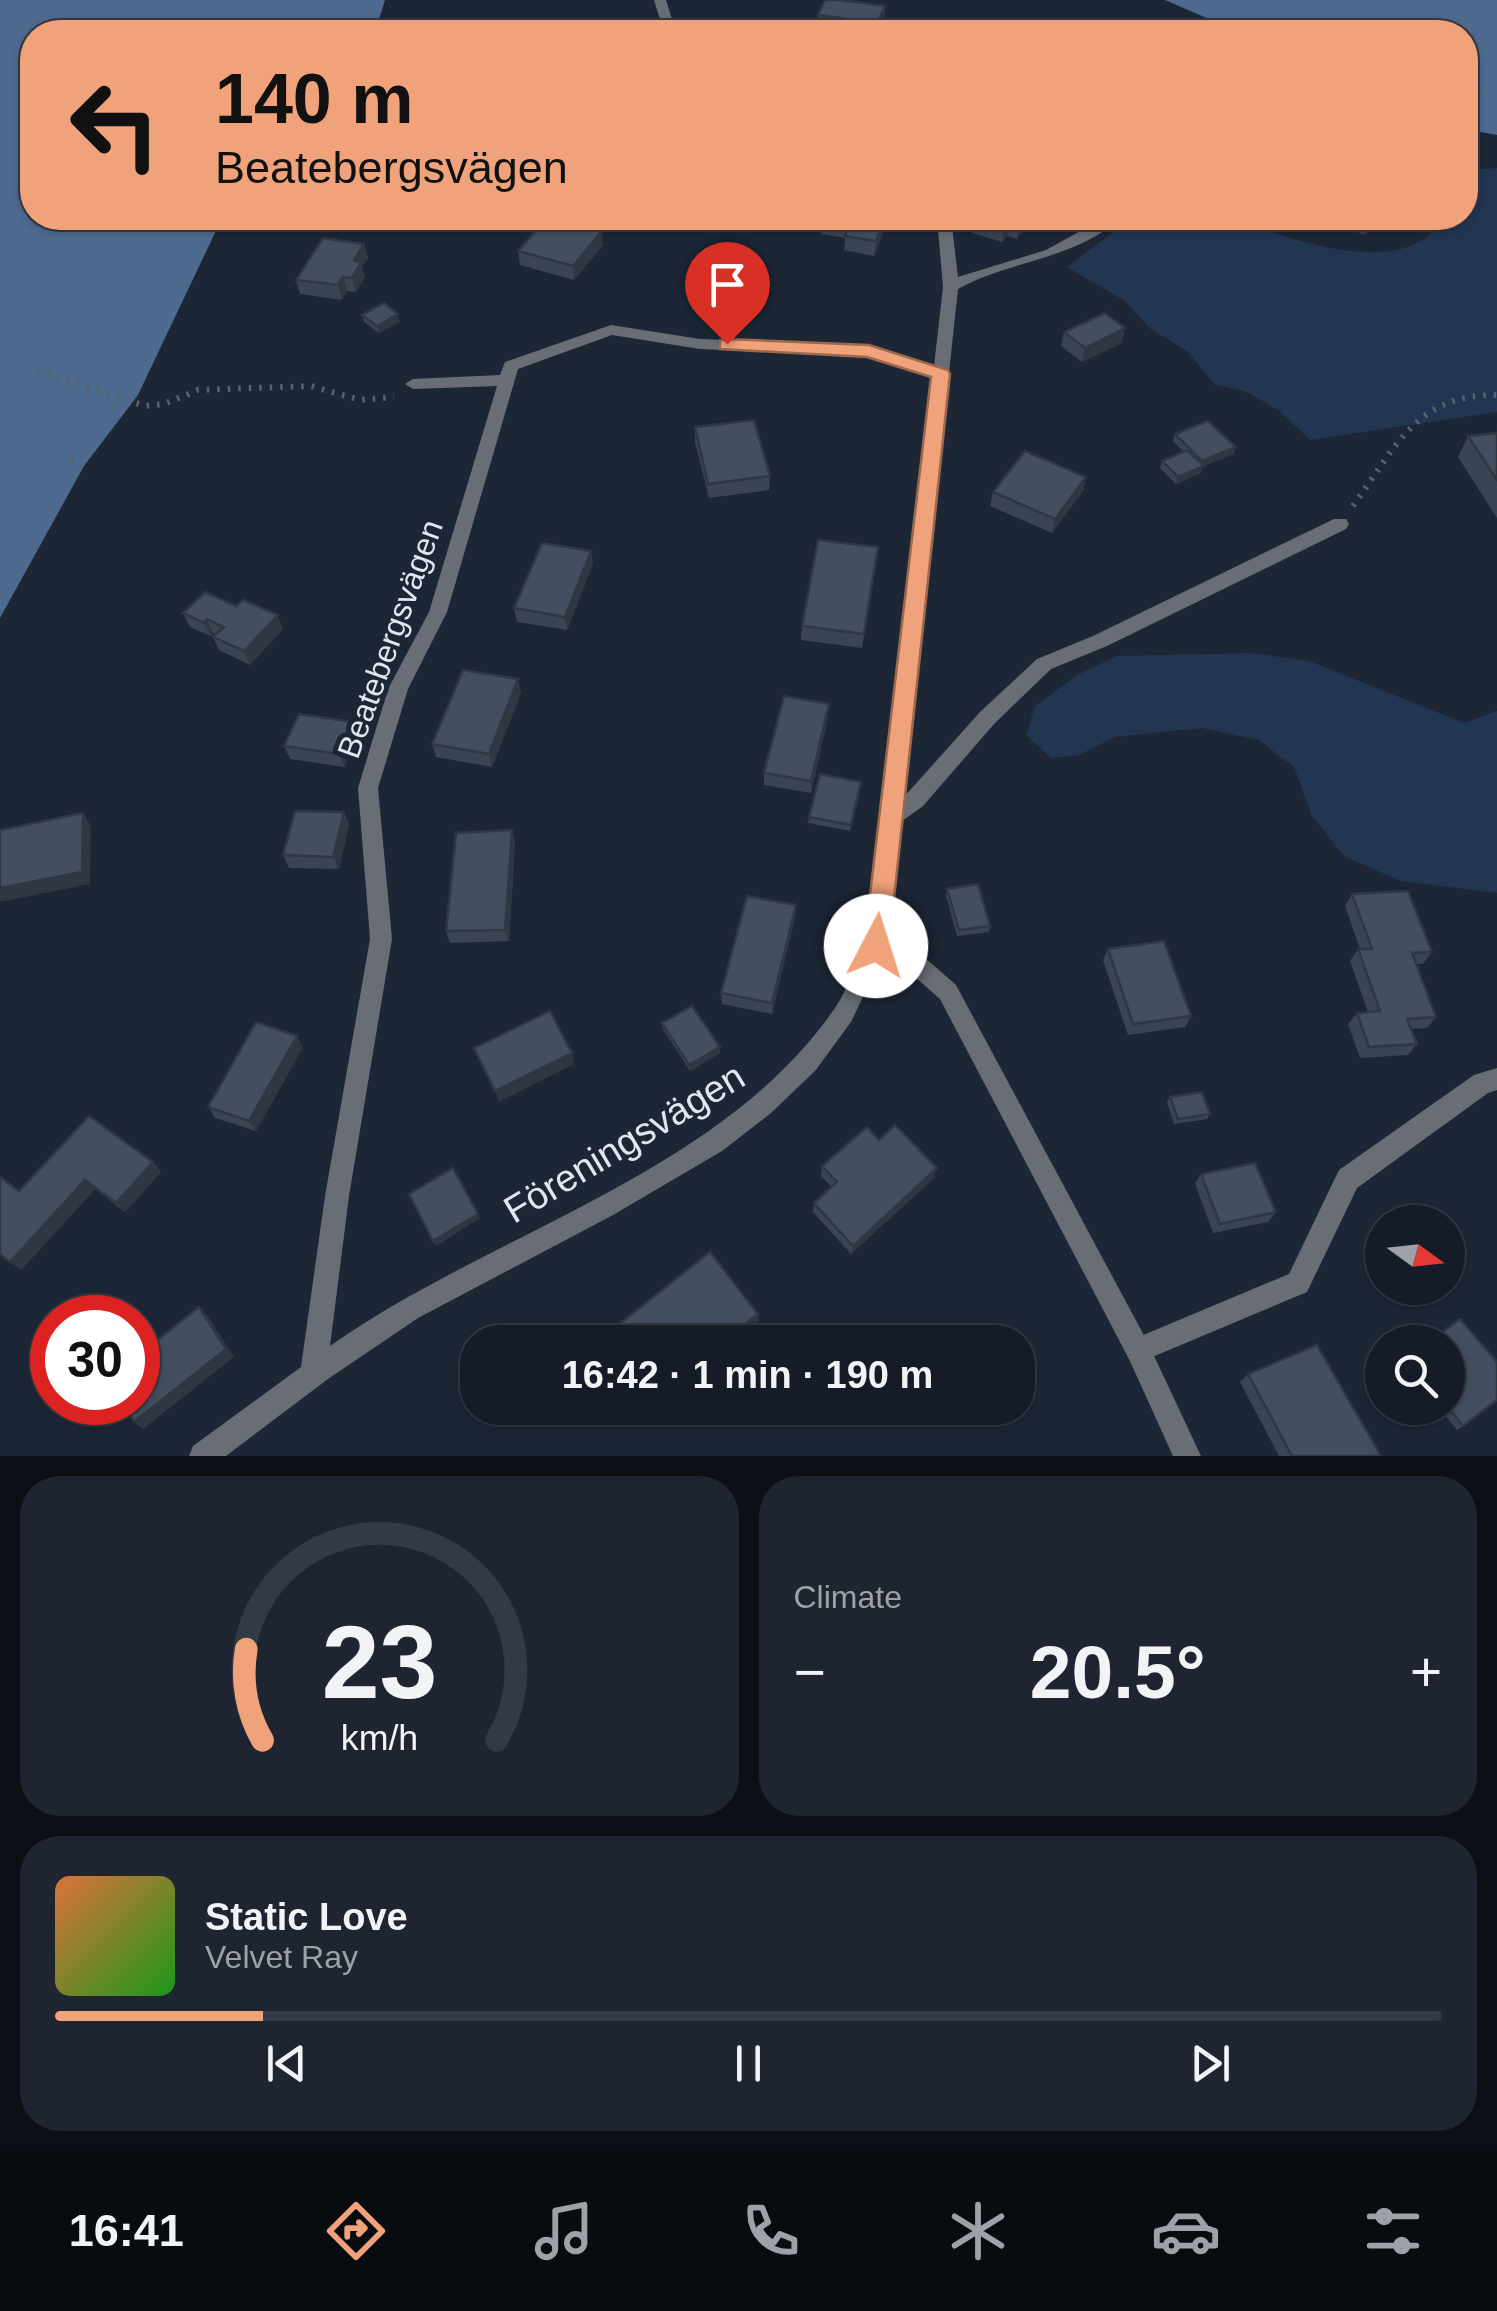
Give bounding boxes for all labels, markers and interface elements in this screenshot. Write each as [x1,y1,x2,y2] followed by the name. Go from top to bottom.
[50,60,180,190] icon: left
[215,60,413,138] text: 140 m
[215,142,568,193] text: Beatebergsvägen
[685,242,770,345] pin
[700,257,755,312] icon: arrive
[330,515,450,763] street label: Beatebergsvägen
[824,894,928,998] position arrow
[496,1055,752,1231] street label: Föreningsvägen
[1365,1205,1465,1305] north arrow
[1365,1205,1465,1425] map controls
[30,1295,160,1425] speed limit sign: 30
[1365,1325,1465,1425] button: search
[562,1354,933,1396] text: 16:42 · 1 min · 190 m
[794,1579,902,1615] text: Climate
[321,1604,437,1720] text: 23
[1030,1630,1206,1714] text: 20.5°
[794,1641,826,1703] text: −
[1410,1641,1442,1703] text: +
[341,1718,418,1758] text: km/h
[205,1896,408,1938] text: Static Love
[205,1939,358,1975] text: Velvet Ray
[259,2036,314,2091] icon: previous
[721,2036,776,2091] icon: pause
[1183,2036,1238,2091] icon: next
[321,2196,391,2266] icon: directions
[529,2196,599,2266] icon: music
[736,2196,806,2266] icon: phone
[943,2196,1013,2266] icon: climate
[1151,2196,1221,2266] icon: car
[1358,2196,1428,2266] icon: filters
[69,2205,184,2256] text: 16:41

